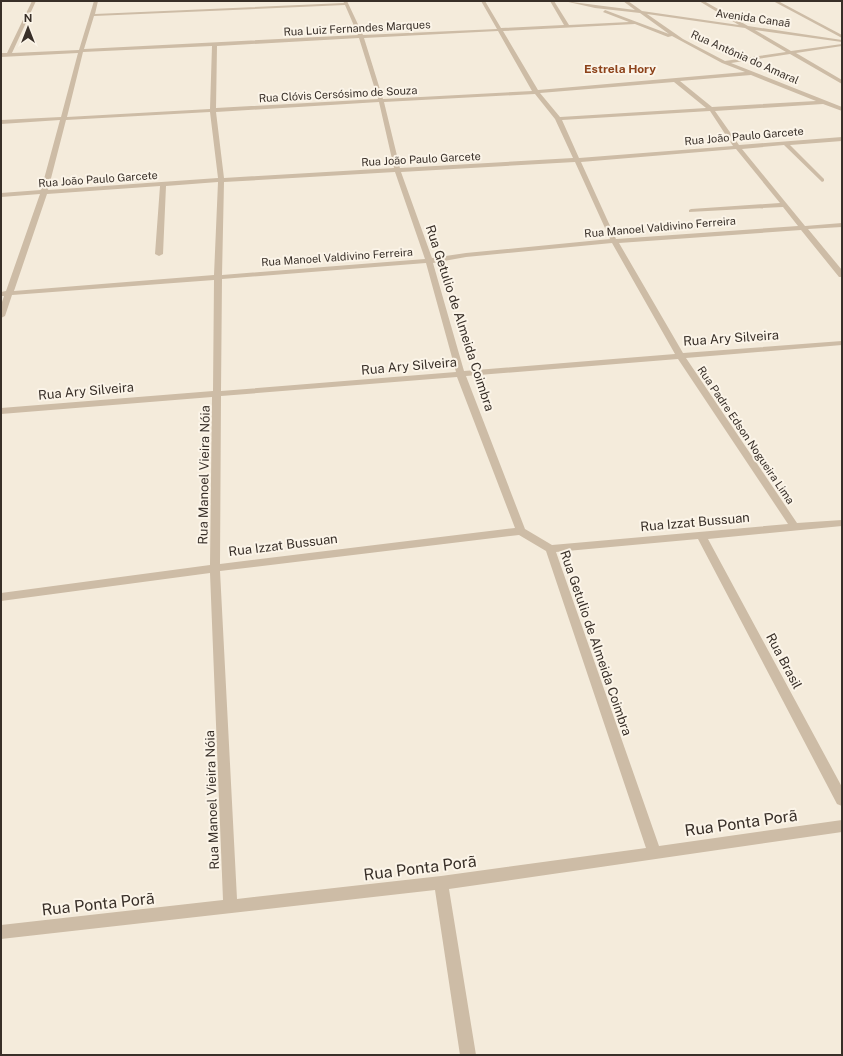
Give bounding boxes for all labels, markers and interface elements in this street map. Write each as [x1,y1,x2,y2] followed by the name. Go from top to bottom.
[715,7,791,29] street label: Avenida Canaã
[8,8,48,48] north arrow
[24,12,32,24] text: N
[283,18,431,38] street label: Rua Luiz Fernandes Marques
[689,28,801,86] street label: Rua Antônia do Amaral
[584,62,656,76] district label: Estrela Hory
[258,84,418,104] street label: Rua Clóvis Cersósimo de Souza
[684,125,804,147] street label: Rua João Paulo Garcete
[361,150,481,168] street label: Rua João Paulo Garcete
[38,169,158,189] street label: Rua João Paulo Garcete
[584,214,736,240] street label: Rua Manoel Valdivino Ferreira
[423,223,497,413] street label: Rua Getulio de Almeida Coimbra
[261,246,413,268] street label: Rua Manoel Valdivino Ferreira
[683,327,779,349] street label: Rua Ary Silveira
[361,354,457,378] street label: Rua Ary Silveira
[695,364,797,506] street label: Rua Padre Edson Nogueira Lima
[38,379,134,403] street label: Rua Ary Silveira
[195,405,213,545] street label: Rua Manoel Vieira Nóia
[640,510,750,534] street label: Rua Izzat Bussuan
[228,531,338,559] street label: Rua Izzat Bussuan
[557,548,635,738] street label: Rua Getulio de Almeida Coimbra
[763,631,805,692] street label: Rua Brasil
[202,730,222,870] street label: Rua Manoel Vieira Nóia
[683,806,799,840] street label: Rua Ponta Porã
[363,852,477,884] street label: Rua Ponta Porã
[41,889,155,919] street label: Rua Ponta Porã

